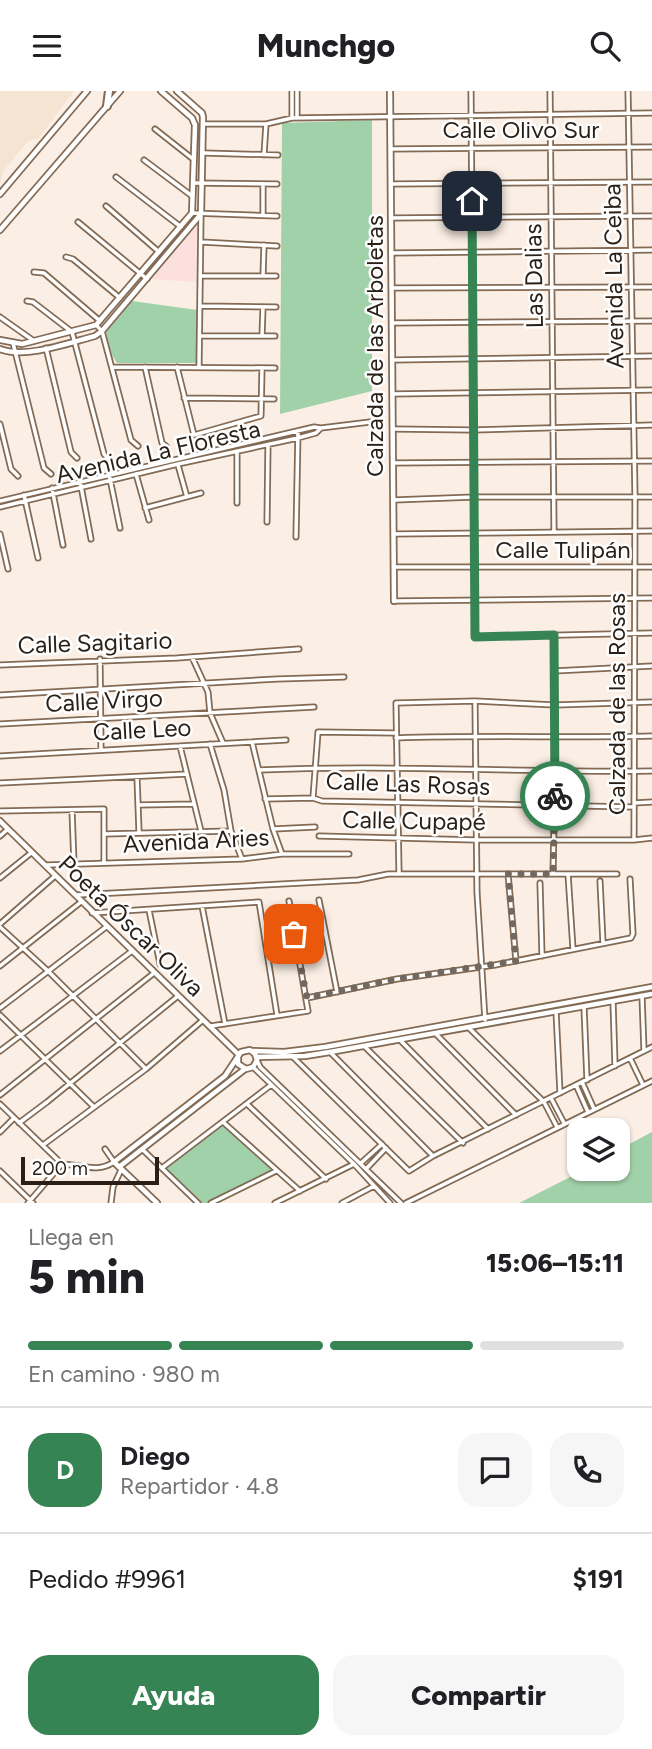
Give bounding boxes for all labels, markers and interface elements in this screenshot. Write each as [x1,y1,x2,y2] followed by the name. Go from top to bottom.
[28,27,66,65] icon: menu
[257,27,395,65] text: Munchgo
[586,27,624,65] icon: search
[443,115,599,144] street label: Calle Olivo Sur
[442,171,502,231] pin
[453,182,491,220] icon: home
[597,183,630,369] street label: Avenida La Ceiba
[360,215,389,477] street label: Calzada de las Arboletas
[518,223,549,329] street label: Las Dalias
[53,414,263,489] street label: Avenida La Floresta
[495,535,631,564] street label: Calle Tulipán
[602,593,631,815] street label: Calzada de las Rosas
[17,625,173,660] street label: Calle Sagitario
[45,683,163,718] street label: Calle Virgo
[92,712,192,747] street label: Calle Leo
[520,761,590,831] courier
[325,766,491,801] street label: Calle Las Rosas
[536,777,574,815] icon: bike
[342,805,486,836] street label: Calle Cupapé
[122,822,270,859] street label: Avenida Aries
[53,849,210,1002] street label: Poeta Óscar Oliva
[264,904,324,964] pin
[275,915,313,953] icon: bag
[567,1118,630,1181] map controls
[567,1118,630,1181] button: layers
[21,1154,159,1186] scale bar
[32,1157,88,1180] text: 200 m
[28,1223,114,1251] text: Llega en
[486,1247,624,1279] text: 15:06–15:11
[28,1249,145,1305] text: 5 min
[28,1360,220,1388] text: En camino · 980 m
[458,1433,532,1507] button: chat
[550,1433,624,1507] button: phone
[120,1440,190,1472] text: Diego
[56,1454,74,1486] text: D
[120,1472,279,1500] text: Repartidor · 4.8
[28,1563,186,1595] text: Pedido #9961
[573,1563,624,1595] text: $191
[28,1655,319,1735] button: Ayuda
[333,1655,624,1735] button: Compartir

